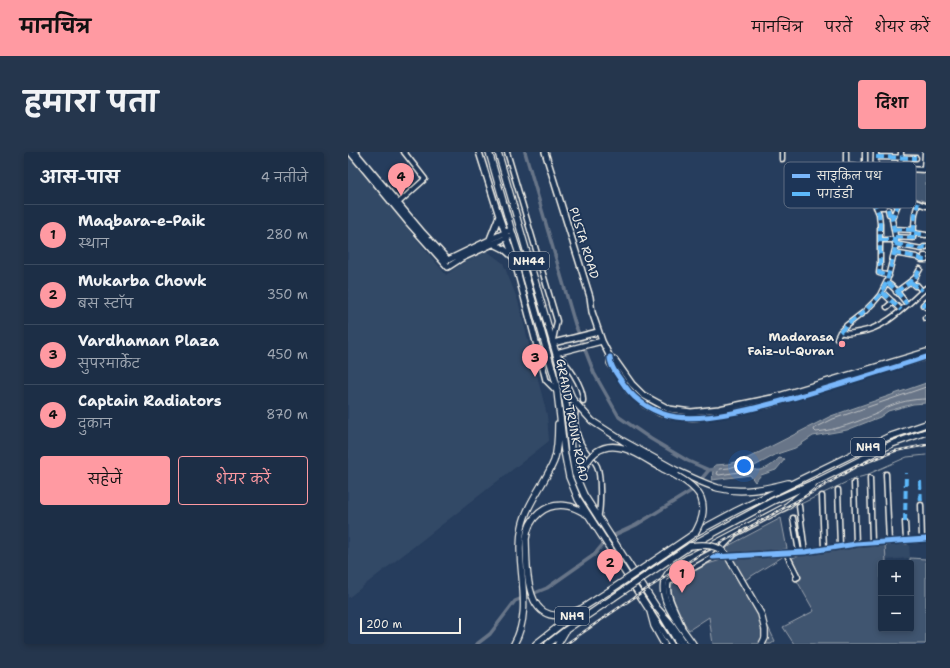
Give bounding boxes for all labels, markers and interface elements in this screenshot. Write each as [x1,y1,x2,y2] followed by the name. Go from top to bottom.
[20,14,91,39] text: मानचित्र
[751,18,803,36] text: मानचित्र
[825,18,852,36] text: परतें
[874,18,930,36] text: शेयर करें
[858,80,926,129] button: दिशा
[24,83,158,121] text: हमारा पता
[784,162,916,208] legend
[388,163,414,196] pin: 4
[40,166,120,188] text: आस-पास
[816,167,883,184] text: साइकिल पथ
[261,169,308,186] text: 4 नतीजे
[816,185,854,202] text: पगडंडी
[566,205,602,281] street label: PUSTA ROAD
[78,211,206,231] text: Maqbara-e-Paik
[50,226,56,243] text: 1
[266,226,308,243] text: 280 m
[78,235,109,252] text: स्थान
[509,252,549,270] road number: NH44
[78,271,207,291] text: Mukarba Chowk
[48,286,58,303] text: 2
[267,286,308,303] text: 350 m
[78,295,133,312] text: बस स्टॉप
[747,329,835,359] place label: Madarasa Faiz-ul-Quran
[78,331,219,351] text: Vardhaman Plaza
[837,339,847,349] marker: Madarasa Faiz-ul-Quran
[522,344,548,377] pin: 3
[48,346,58,363] text: 3
[267,346,308,363] text: 450 m
[78,355,140,372] text: सुपरमार्केट
[552,357,592,483] street label: GRAND TRUNK ROAD
[78,391,222,411] text: Captain Radiators
[48,406,58,423] text: 4
[266,406,308,423] text: 870 m
[78,415,112,432] text: दुकान
[851,438,885,456] road number: NH9
[40,456,170,505] button: सहेजें
[178,456,308,505] button: शेयर करें
[734,456,754,476] your location
[597,549,623,582] pin: 2
[669,560,695,593] pin: 1
[878,560,914,632] map controls
[878,560,914,596] button: +
[878,596,914,632] button: −
[555,607,589,625] road number: NH9
[360,616,461,635] scale bar
[366,617,402,632] text: 200 m

